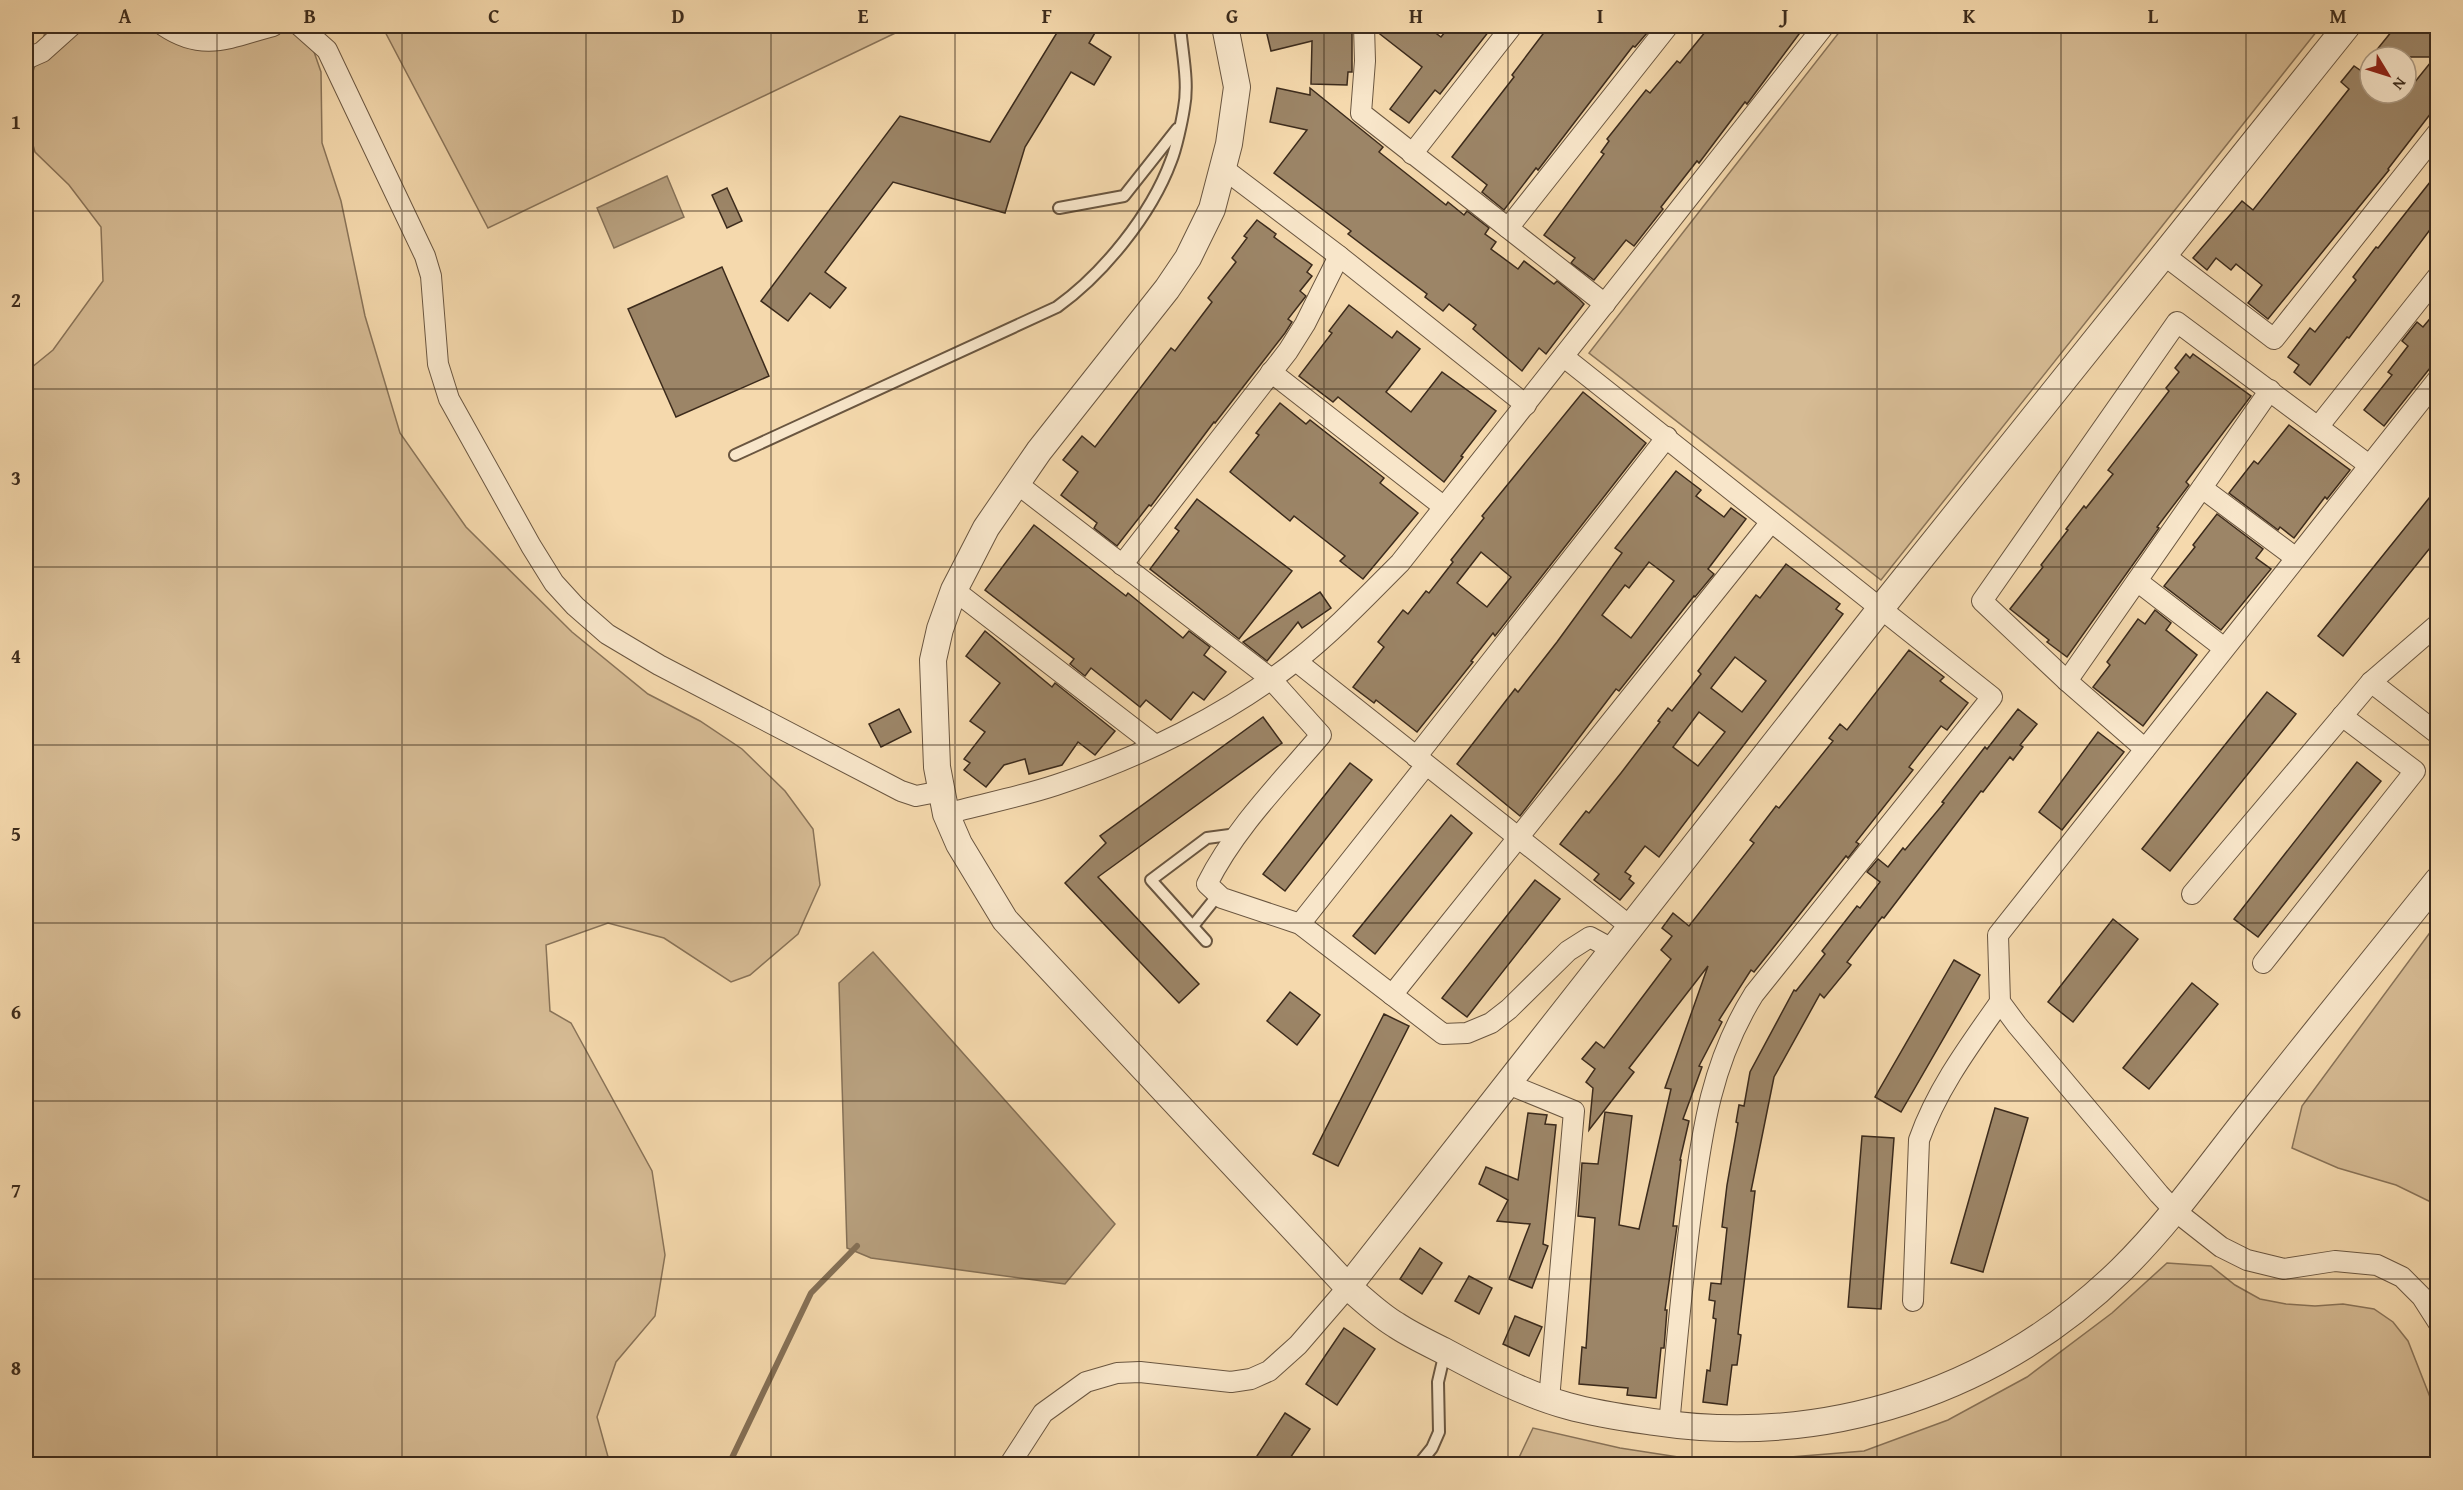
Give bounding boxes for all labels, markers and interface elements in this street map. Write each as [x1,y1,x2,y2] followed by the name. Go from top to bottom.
[119,1,132,30] text: A
[304,1,316,30] text: B
[488,1,500,30] text: C
[671,1,685,30] text: D
[858,1,869,30] text: E
[1042,1,1052,30] text: F
[1226,1,1238,30] text: G
[1409,1,1423,30] text: H
[1597,1,1603,30] text: I
[1779,1,1789,30] text: J
[1963,1,1976,30] text: K
[2148,1,2159,30] text: L
[2329,1,2347,30] text: M
[2358,45,2418,105] north arrow
[2387,73,2413,96] text: N
[11,107,21,136] text: 1
[11,285,21,314] text: 2
[11,463,21,492] text: 3
[11,641,21,670] text: 4
[11,819,21,848] text: 5
[11,997,21,1026] text: 6
[11,1175,21,1204] text: 7
[11,1353,21,1382] text: 8

